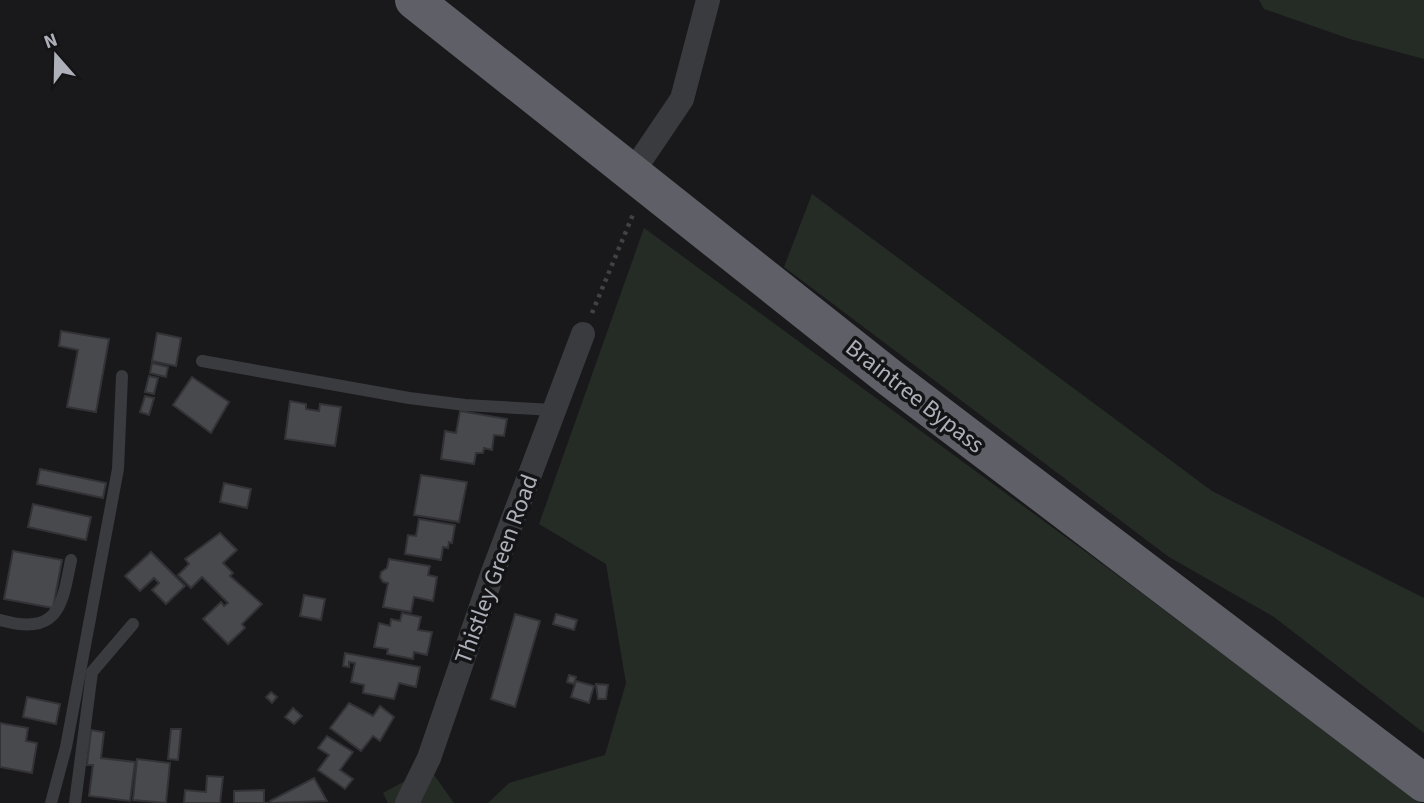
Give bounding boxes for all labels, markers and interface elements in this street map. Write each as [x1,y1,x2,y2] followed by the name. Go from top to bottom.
[21,21,91,91] north arrow
[40,27,61,56] text: N
[838,331,992,462] street label: Braintree Bypass
[446,469,547,669] street label: Thistley Green Road

